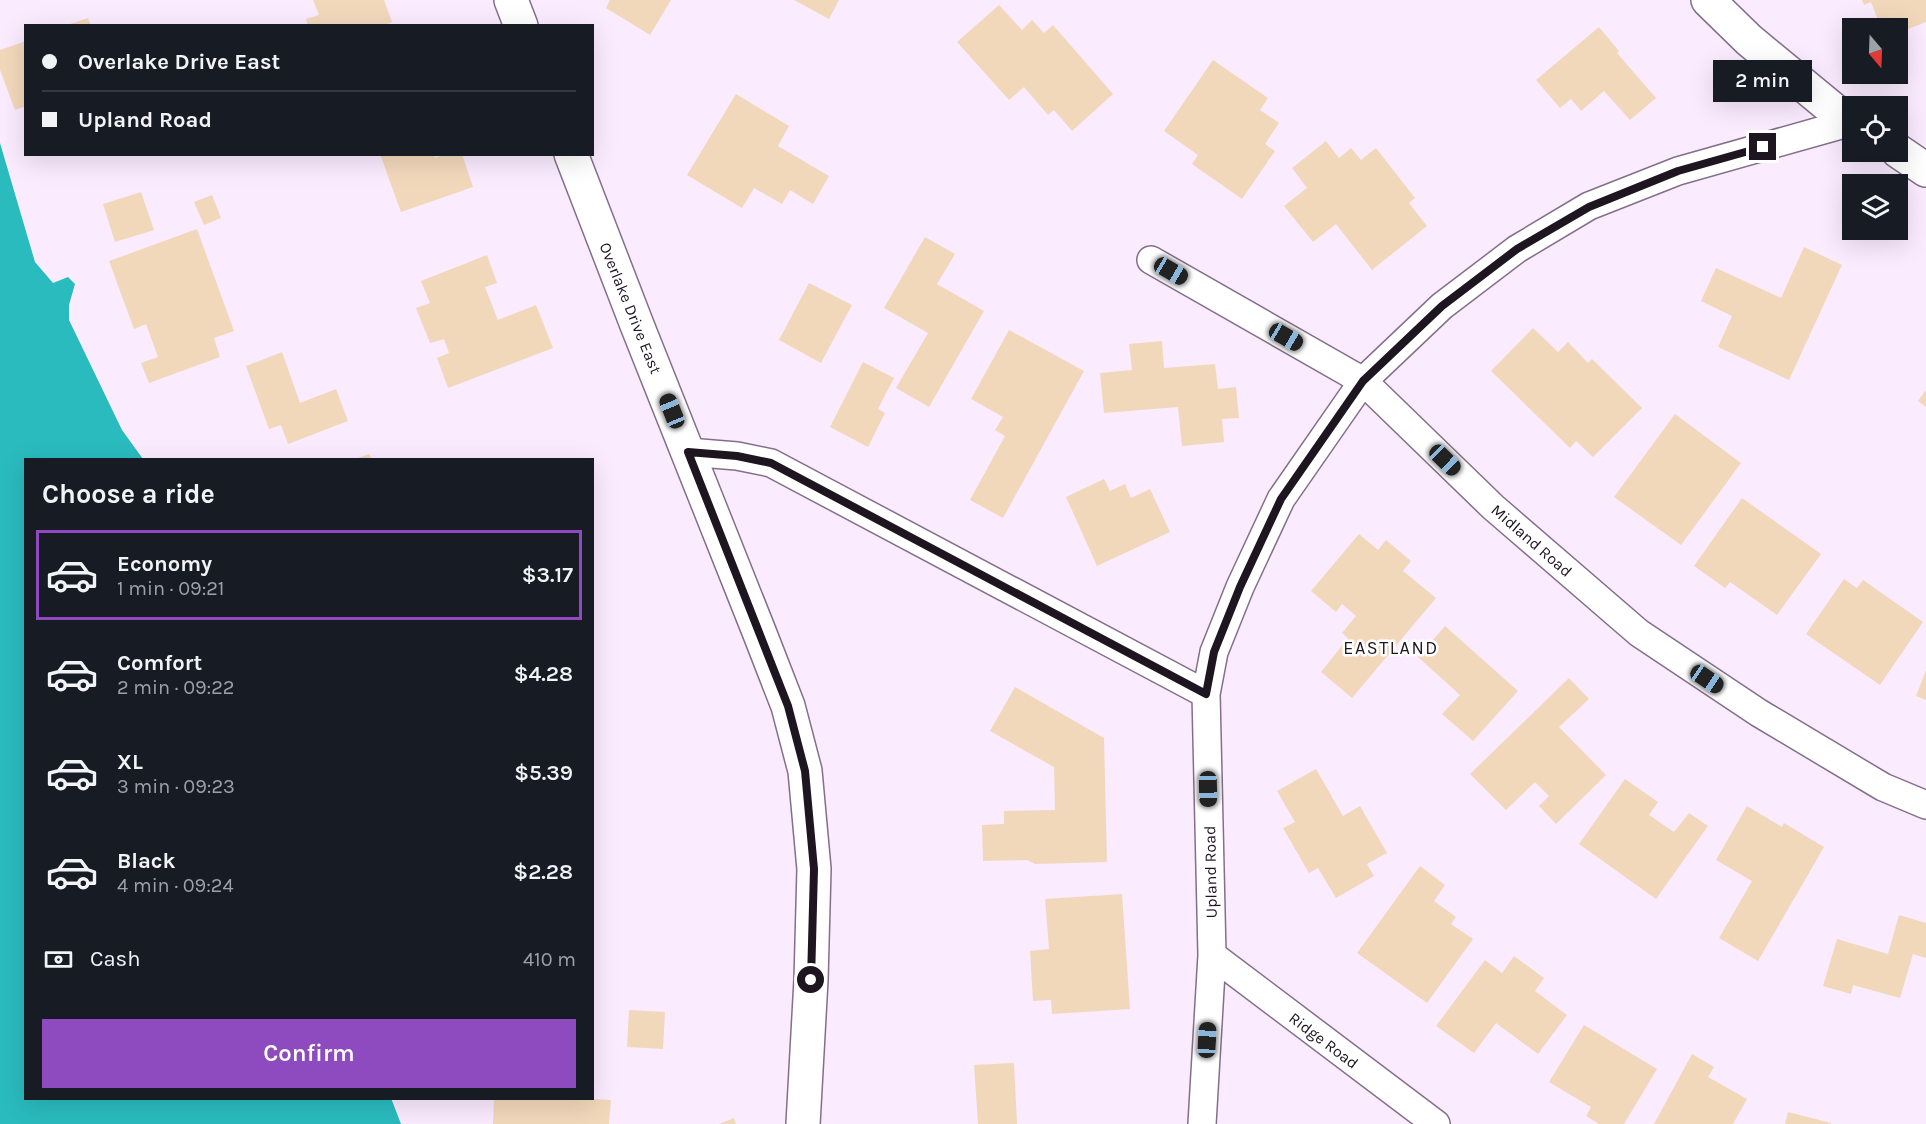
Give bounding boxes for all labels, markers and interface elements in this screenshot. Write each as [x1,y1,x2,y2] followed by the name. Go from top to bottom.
[1842,18,1908,84] north arrow
[1842,18,1908,240] map controls
[78,49,280,75] text: Overlake Drive East
[1714,60,1812,102] callout: 2 min
[1735,69,1790,92] text: 2 min
[1842,96,1908,162] button: locate
[78,107,212,133] text: Upland Road
[1749,133,1776,160] route end
[1842,174,1908,240] button: layers
[595,240,666,377] street label: Overlake Drive East
[1151,254,1191,288] car
[1266,320,1306,354] car
[657,391,687,431] car
[1426,441,1464,479] car
[42,478,215,510] text: Choose a ride
[1487,500,1576,581] street label: Midland Road
[45,548,99,602] icon: car
[117,551,212,577] text: Economy
[522,562,573,588] text: $3.17
[117,577,224,600] text: 1 min · 09:21
[1343,637,1439,659] district label: EASTLAND
[45,647,99,701] icon: car
[117,650,202,676] text: Comfort
[514,661,573,687] text: $4.28
[1687,661,1727,697] car
[117,676,234,699] text: 2 min · 09:22
[45,746,99,800] icon: car
[117,749,143,775] text: XL
[514,760,573,786] text: $5.39
[1199,771,1217,807] car
[117,775,235,798] text: 3 min · 09:23
[1200,825,1221,919] street label: Upland Road
[45,845,99,899] icon: car
[117,848,176,874] text: Black
[513,859,573,885] text: $2.28
[117,874,234,897] text: 4 min · 09:24
[42,943,75,976] icon: cash
[90,946,140,972] text: Cash
[523,948,576,971] text: 410 m
[797,966,824,993] route start
[1285,1008,1362,1073] street label: Ridge Road
[42,1019,576,1088] button: Confirm
[1197,1022,1217,1058] car

